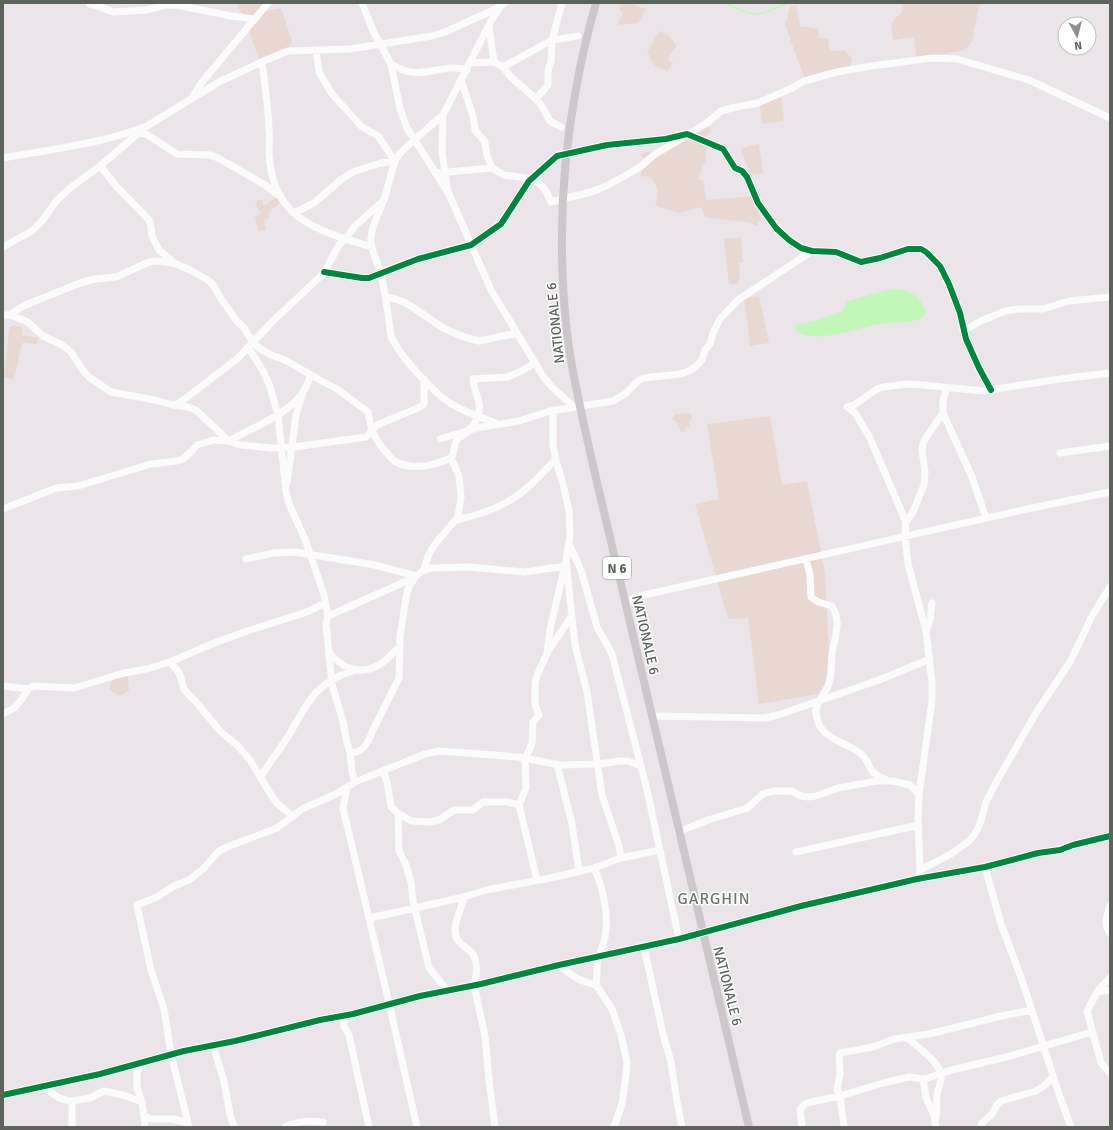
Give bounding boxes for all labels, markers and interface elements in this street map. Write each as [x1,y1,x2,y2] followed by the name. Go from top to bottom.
[1057,16,1097,56] north arrow
[1074,39,1083,52] text: N
[543,282,568,364] street label: NATIONALE 6
[603,557,631,579] road number: N 6
[628,594,663,677] street label: NATIONALE 6
[677,889,751,909] district label: GARGHIN
[709,945,746,1028] street label: NATIONALE 6

